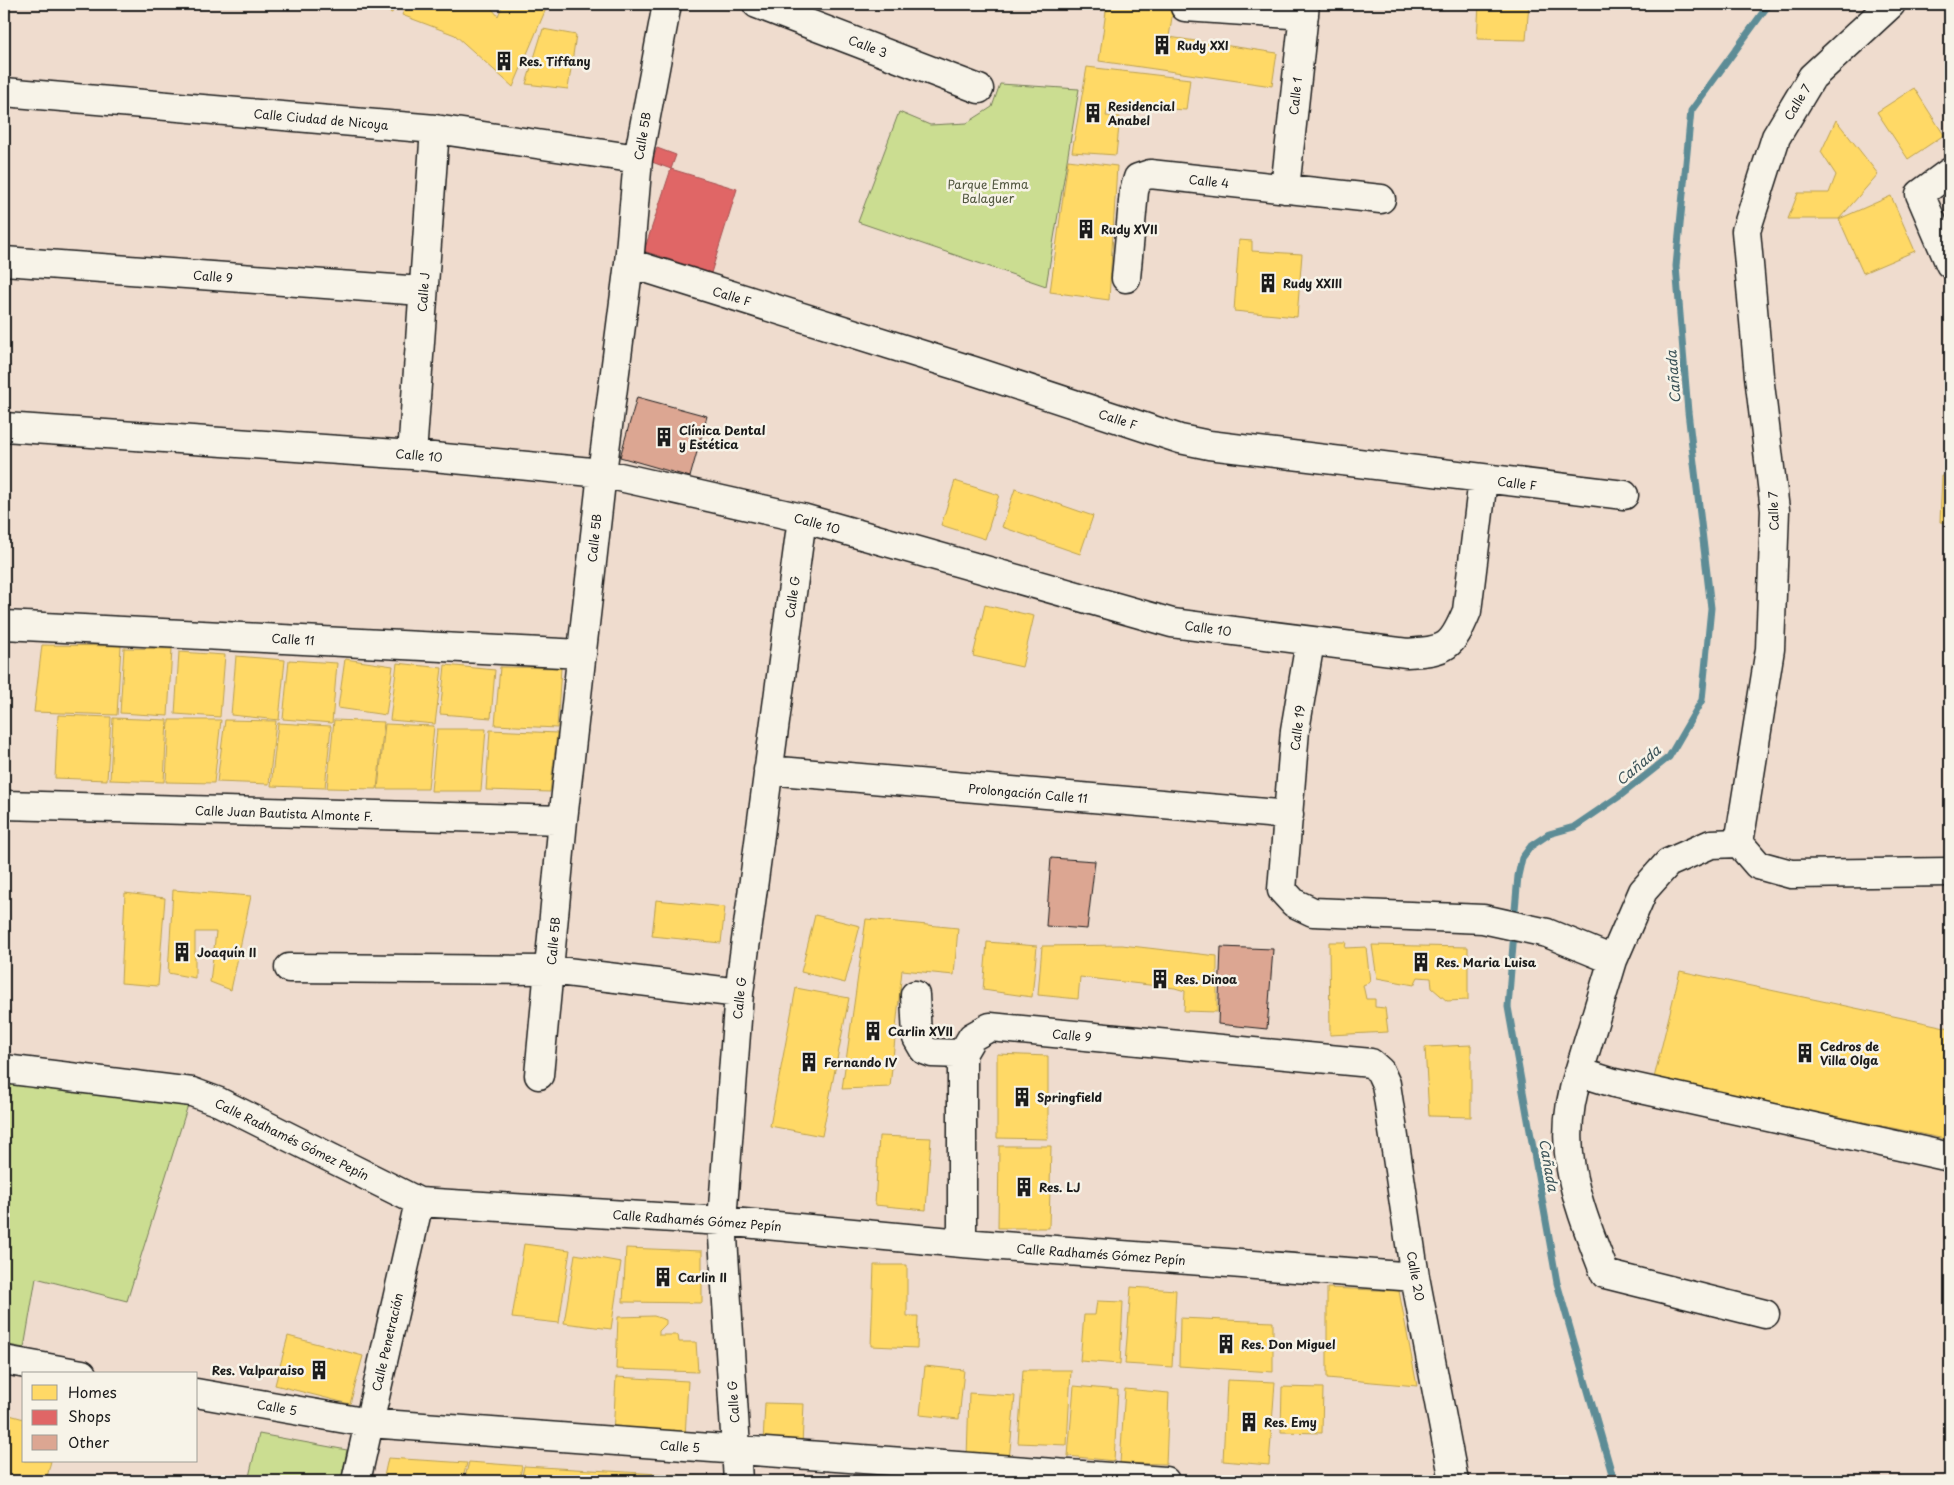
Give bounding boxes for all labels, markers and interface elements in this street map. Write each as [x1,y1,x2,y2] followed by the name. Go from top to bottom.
[846,30,890,62] street label: Calle 3
[1151,34,1173,56] building icon: Rudy XXI
[1177,36,1229,54] place label: Rudy XXI
[493,50,515,72] building icon: Res. Tiffany
[519,52,591,70] place label: Res. Tiffany
[1284,76,1306,116] street label: Calle 1
[1779,80,1815,124] street label: Calle 7
[1107,97,1175,129] place label: Residencial Anabel
[1082,102,1104,124] building icon: Residencial Anabel
[253,104,390,134] street label: Calle Ciudad de Nicoya
[629,110,655,161] street label: Calle 5B
[1188,170,1230,192] street label: Calle 4
[948,175,1029,207] park label: Parque Emma Balaguer
[1075,218,1097,240] building icon: Rudy XVII
[1101,220,1157,238] place label: Rudy XVII
[193,266,233,286] street label: Calle 9
[413,271,433,313] street label: Calle J
[1257,272,1279,294] building icon: Rudy XXIII
[1283,274,1342,292] place label: Rudy XXIII
[710,282,754,310] street label: Calle F
[1660,348,1686,404] water label: Cañada
[1096,404,1140,434] street label: Calle F
[679,421,766,453] place label: Clínica Dental y Estética
[653,426,675,448] building icon: Clínica Dental y Estética
[395,444,443,466] street label: Calle 10
[1496,472,1538,494] street label: Calle F
[1763,491,1783,531] street label: Calle 7
[792,508,842,538] street label: Calle 10
[583,513,605,563] street label: Calle 5B
[780,575,804,619] street label: Calle G
[1183,616,1233,640] street label: Calle 10
[271,629,315,649] street label: Calle 11
[1285,704,1309,752] street label: Calle 19
[1611,739,1666,790] water label: Cañada
[968,779,1088,807] street label: Prolongación Calle 11
[195,801,373,825] street label: Calle Juan Bautista Almonte F.
[542,916,564,966] street label: Calle 5B
[171,941,193,963] building icon: Joaquín II
[197,943,256,961] place label: Joaquín II
[1410,951,1432,973] building icon: Res. Maria Luisa
[1436,953,1537,971] place label: Res. Maria Luisa
[1149,968,1171,990] building icon: Res. Dinoa
[1175,970,1237,988] place label: Res. Dinoa
[728,976,750,1020] street label: Calle G
[862,1020,884,1042] building icon: Carlin XVII
[888,1022,953,1040] place label: Carlin XVII
[1051,1024,1093,1046] street label: Calle 9
[1820,1037,1880,1069] place label: Cedros de Villa Olga
[1794,1042,1816,1064] building icon: Cedros de Villa Olga
[798,1051,820,1073] building icon: Fernando IV
[824,1053,898,1071] place label: Fernando IV
[1011,1086,1033,1108] building icon: Springfield
[1037,1088,1102,1106] place label: Springfield
[212,1094,372,1184] street label: Calle Radhamés Gómez Pepín
[1534,1137,1564,1194] water label: Cañada
[1013,1176,1035,1198] building icon: Res. LJ
[1039,1178,1080,1196] place label: Res. LJ
[612,1205,782,1235] street label: Calle Radhamés Gómez Pepín
[1016,1239,1186,1269] street label: Calle Radhamés Gómez Pepín
[1403,1250,1429,1302] street label: Calle 20
[652,1266,674,1288] building icon: Carlin II
[678,1268,727,1286] place label: Carlin II
[367,1291,407,1393] street label: Calle Penetración
[1215,1333,1237,1355] building icon: Res. Don Miguel
[1241,1335,1335,1353] place label: Res. Don Miguel
[308,1359,330,1381] building icon: Res. Valparaiso
[212,1361,304,1379] place label: Res. Valparaiso
[22,1372,198,1462] legend
[68,1380,117,1403] text: Homes
[723,1380,743,1424] street label: Calle G
[256,1395,298,1419] street label: Calle 5
[68,1404,111,1427] text: Shops
[1238,1411,1260,1433] building icon: Res. Emy
[1264,1413,1317,1431] place label: Res. Emy
[68,1430,109,1453] text: Other
[659,1436,701,1456] street label: Calle 5

